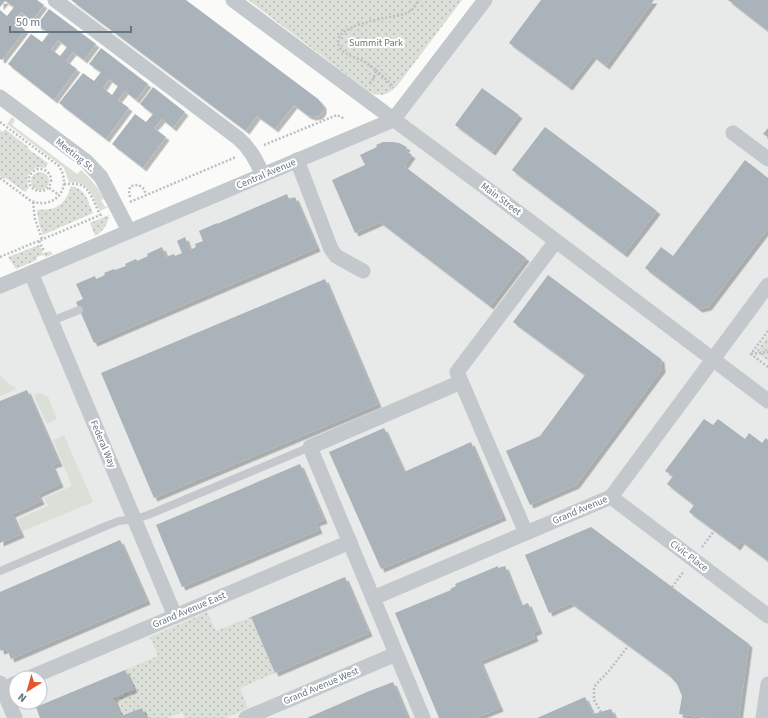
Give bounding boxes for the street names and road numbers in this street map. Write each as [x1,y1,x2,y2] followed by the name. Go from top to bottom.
[53,135,97,175] street label: Meeting St.
[234,155,298,193] street label: Central Avenue
[478,179,525,219] street label: Main Street
[87,418,119,470] street label: Federal Way
[550,492,610,528] street label: Grand Avenue
[667,537,711,575] street label: Civic Place
[150,588,228,632] street label: Grand Avenue East
[281,664,361,708] street label: Grand Avenue West

